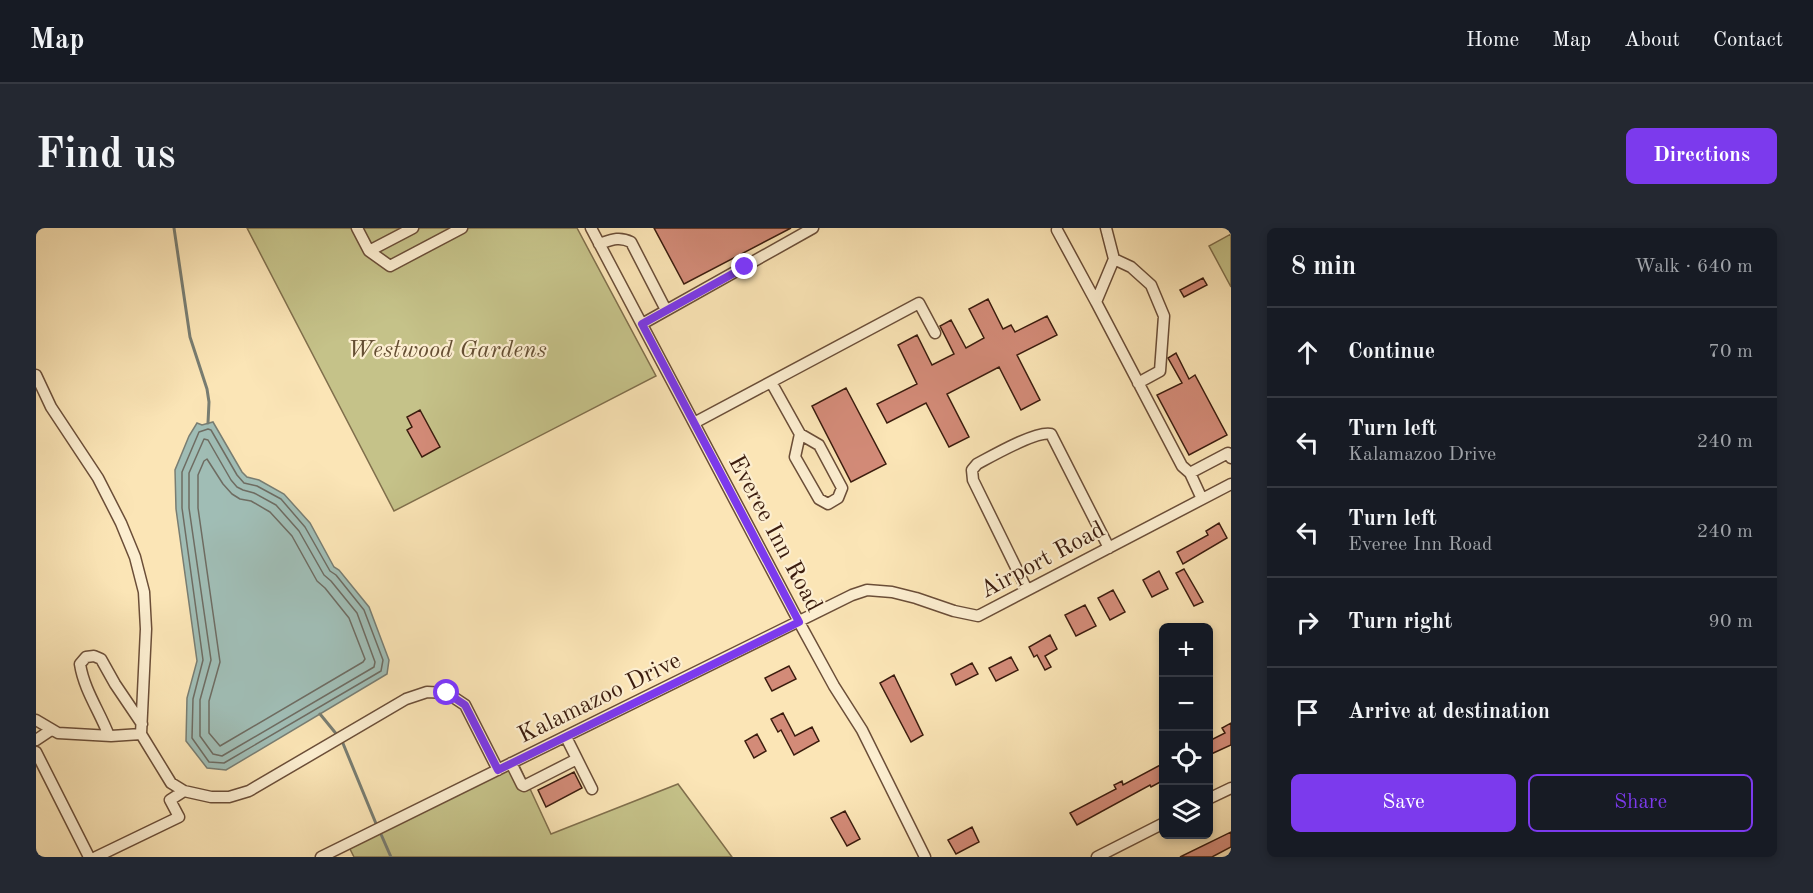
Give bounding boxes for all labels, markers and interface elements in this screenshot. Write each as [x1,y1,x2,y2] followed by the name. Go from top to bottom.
[30,27,84,55] text: Map
[1466,30,1519,51] text: Home
[1552,30,1591,51] text: Map
[1624,30,1680,51] text: About
[1713,30,1783,51] text: Contact
[1626,128,1777,184] button: Directions
[36,135,175,177] text: Find us
[731,253,757,279] route end
[1291,254,1356,280] text: 8 min
[1634,257,1753,277] text: Walk · 640 m
[1291,336,1324,369] icon: ahead
[347,339,547,363] park label: Westwood Gardens
[1348,341,1435,363] text: Continue
[1708,342,1753,362] text: 70 m
[1348,418,1437,440] text: Turn left
[1291,426,1324,459] icon: left
[1697,432,1753,452] text: 240 m
[1348,445,1496,465] text: Kalamazoo Drive
[723,452,826,616] street label: Everee Inn Road
[1348,508,1437,530] text: Turn left
[1291,516,1324,549] icon: left
[977,518,1109,604] street label: Airport Road
[1697,522,1753,542] text: 240 m
[1348,535,1492,555] text: Everee Inn Road
[1291,606,1324,639] icon: right
[1348,611,1452,633] text: Turn right
[1708,612,1753,632] text: 90 m
[1159,623,1213,839] map controls
[1159,623,1213,677] button: +
[515,649,685,749] street label: Kalamazoo Drive
[1159,677,1213,731] button: −
[433,679,459,705] route start
[1291,696,1324,729] icon: arrive
[1348,701,1550,723] text: Arrive at destination
[1159,731,1213,785] button: locate
[1291,774,1516,832] button: Save
[1528,774,1753,832] button: Share
[1159,785,1213,839] button: layers

